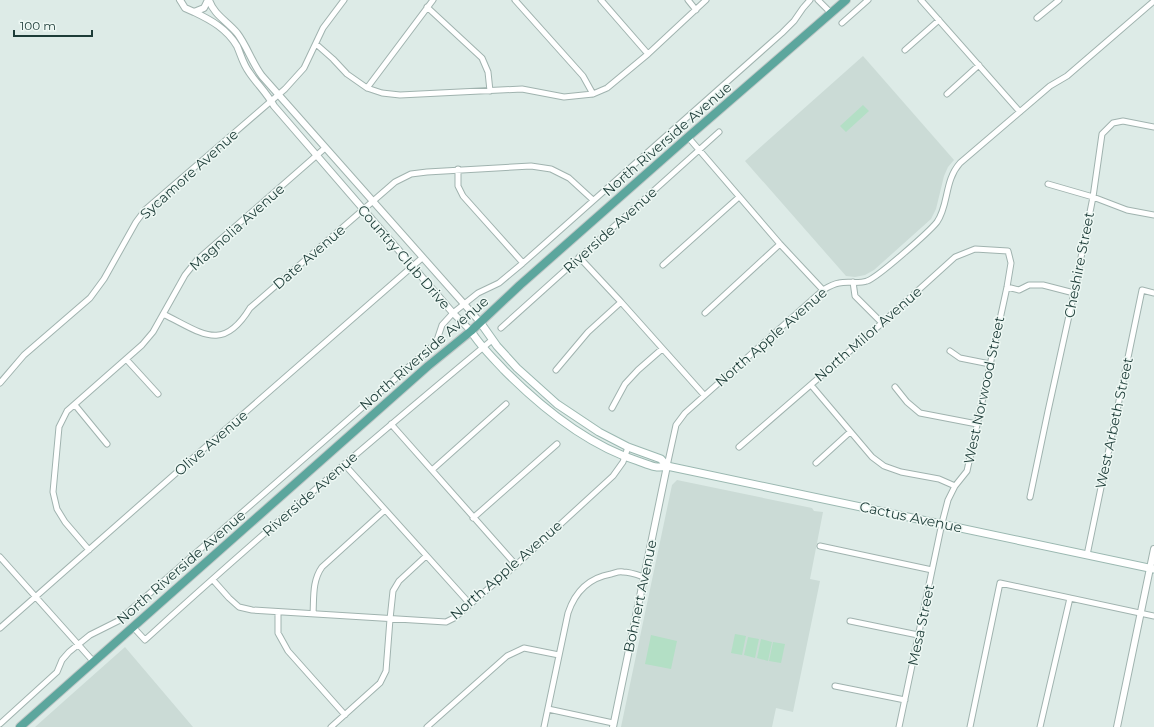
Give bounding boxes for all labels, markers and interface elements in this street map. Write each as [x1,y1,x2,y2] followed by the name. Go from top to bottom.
[14,12,92,38] scale bar
[20,18,56,33] text: 100 m
[599,78,735,200] street label: North Riverside Avenue
[136,125,242,223] street label: Sycamore Avenue
[186,180,288,274] street label: Magnolia Avenue
[559,183,661,277] street label: Riverside Avenue
[354,201,454,313] street label: Country Club Drive
[1060,210,1098,320] street label: Cheshire Street
[269,221,349,293] street label: Date Avenue
[811,282,925,386] street label: North Milor Avenue
[711,283,831,391] street label: North Apple Avenue
[356,292,492,414] street label: North Riverside Avenue
[960,314,1009,465] street label: West Norwood Street
[1091,355,1137,490] street label: West Arbeth Street
[171,406,251,480] street label: Olive Avenue
[259,448,361,540] street label: Riverside Avenue
[858,497,964,537] street label: Cactus Avenue
[113,506,249,628] street label: North Riverside Avenue
[446,516,566,624] street label: North Apple Avenue
[619,538,661,654] street label: Bohnert Avenue
[904,582,938,667] street label: Mesa Street

